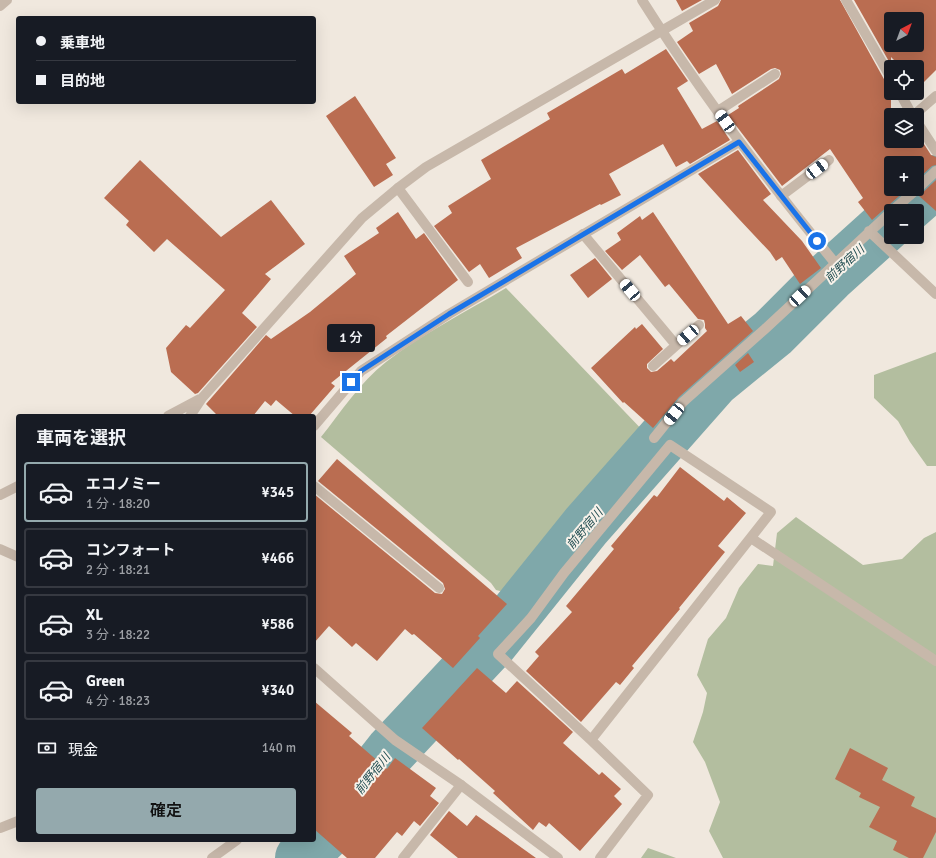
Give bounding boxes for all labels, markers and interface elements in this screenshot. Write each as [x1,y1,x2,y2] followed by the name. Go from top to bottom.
[884,12,924,52] north arrow
[884,12,924,244] map controls
[60,34,105,52] text: 乗車地
[884,60,924,100] button: locate
[60,72,105,90] text: 目的地
[713,108,737,134] car
[884,108,924,148] button: layers
[884,156,924,196] button: +
[804,157,830,181] car
[884,204,924,244] button: −
[808,232,826,250] route start
[822,241,869,286] water label: 前野宿川
[618,277,642,303] car
[787,283,813,309] car
[675,323,701,347] car
[327,324,375,352] callout: 1 分
[340,330,362,346] text: 1 分
[342,373,360,391] route end
[662,401,686,427] car
[36,427,126,449] text: 車両を選択
[38,474,74,510] icon: car
[86,475,161,493] text: エコノミー
[262,483,294,501] text: ¥345
[86,496,150,512] text: 1 分 · 18:20
[564,504,607,552] water label: 前野宿川
[38,540,74,576] icon: car
[86,541,176,559] text: コンフォート
[262,549,294,567] text: ¥466
[86,562,150,578] text: 2 分 · 18:21
[38,606,74,642] icon: car
[86,606,103,624] text: XL
[262,615,294,633] text: ¥586
[86,627,150,643] text: 3 分 · 18:22
[38,672,74,708] icon: car
[86,672,125,690] text: Green
[262,681,294,699] text: ¥340
[86,693,150,709] text: 4 分 · 18:23
[36,737,58,759] icon: cash
[262,740,296,756] text: 140 m
[68,741,98,759] text: 現金
[352,749,395,798] water label: 前野宿川
[36,788,296,834] button: 確定

